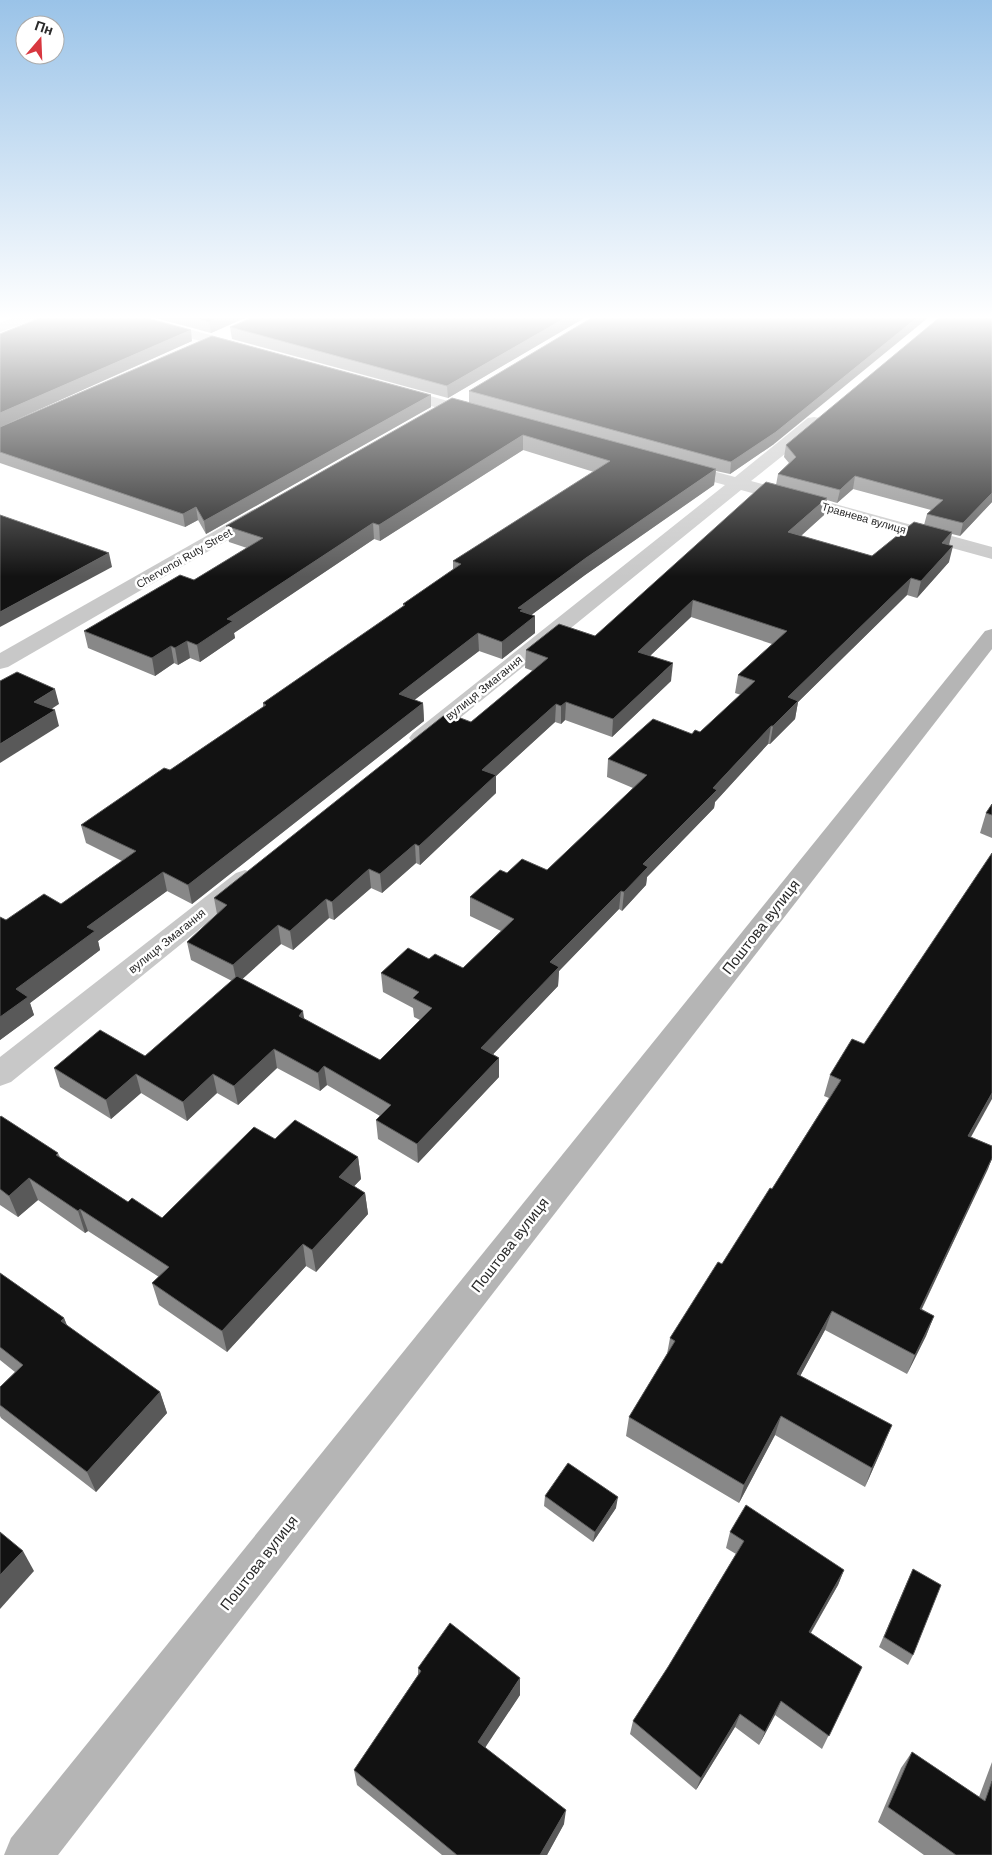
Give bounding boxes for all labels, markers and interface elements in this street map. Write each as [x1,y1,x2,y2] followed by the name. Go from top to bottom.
[15,15,65,65] north arrow
[33,17,56,38] text: Пн
[821,500,907,536] street label: Травнева вулиця
[134,526,234,590] street label: Chervonoi Ruty Street
[443,653,525,723] street label: вулиця Змагання
[718,876,803,977] street label: Поштова вулиця
[126,906,208,976] street label: вулиця Змагання
[467,1194,552,1295] street label: Поштова вулиця
[216,1512,301,1613] street label: Поштова вулиця

